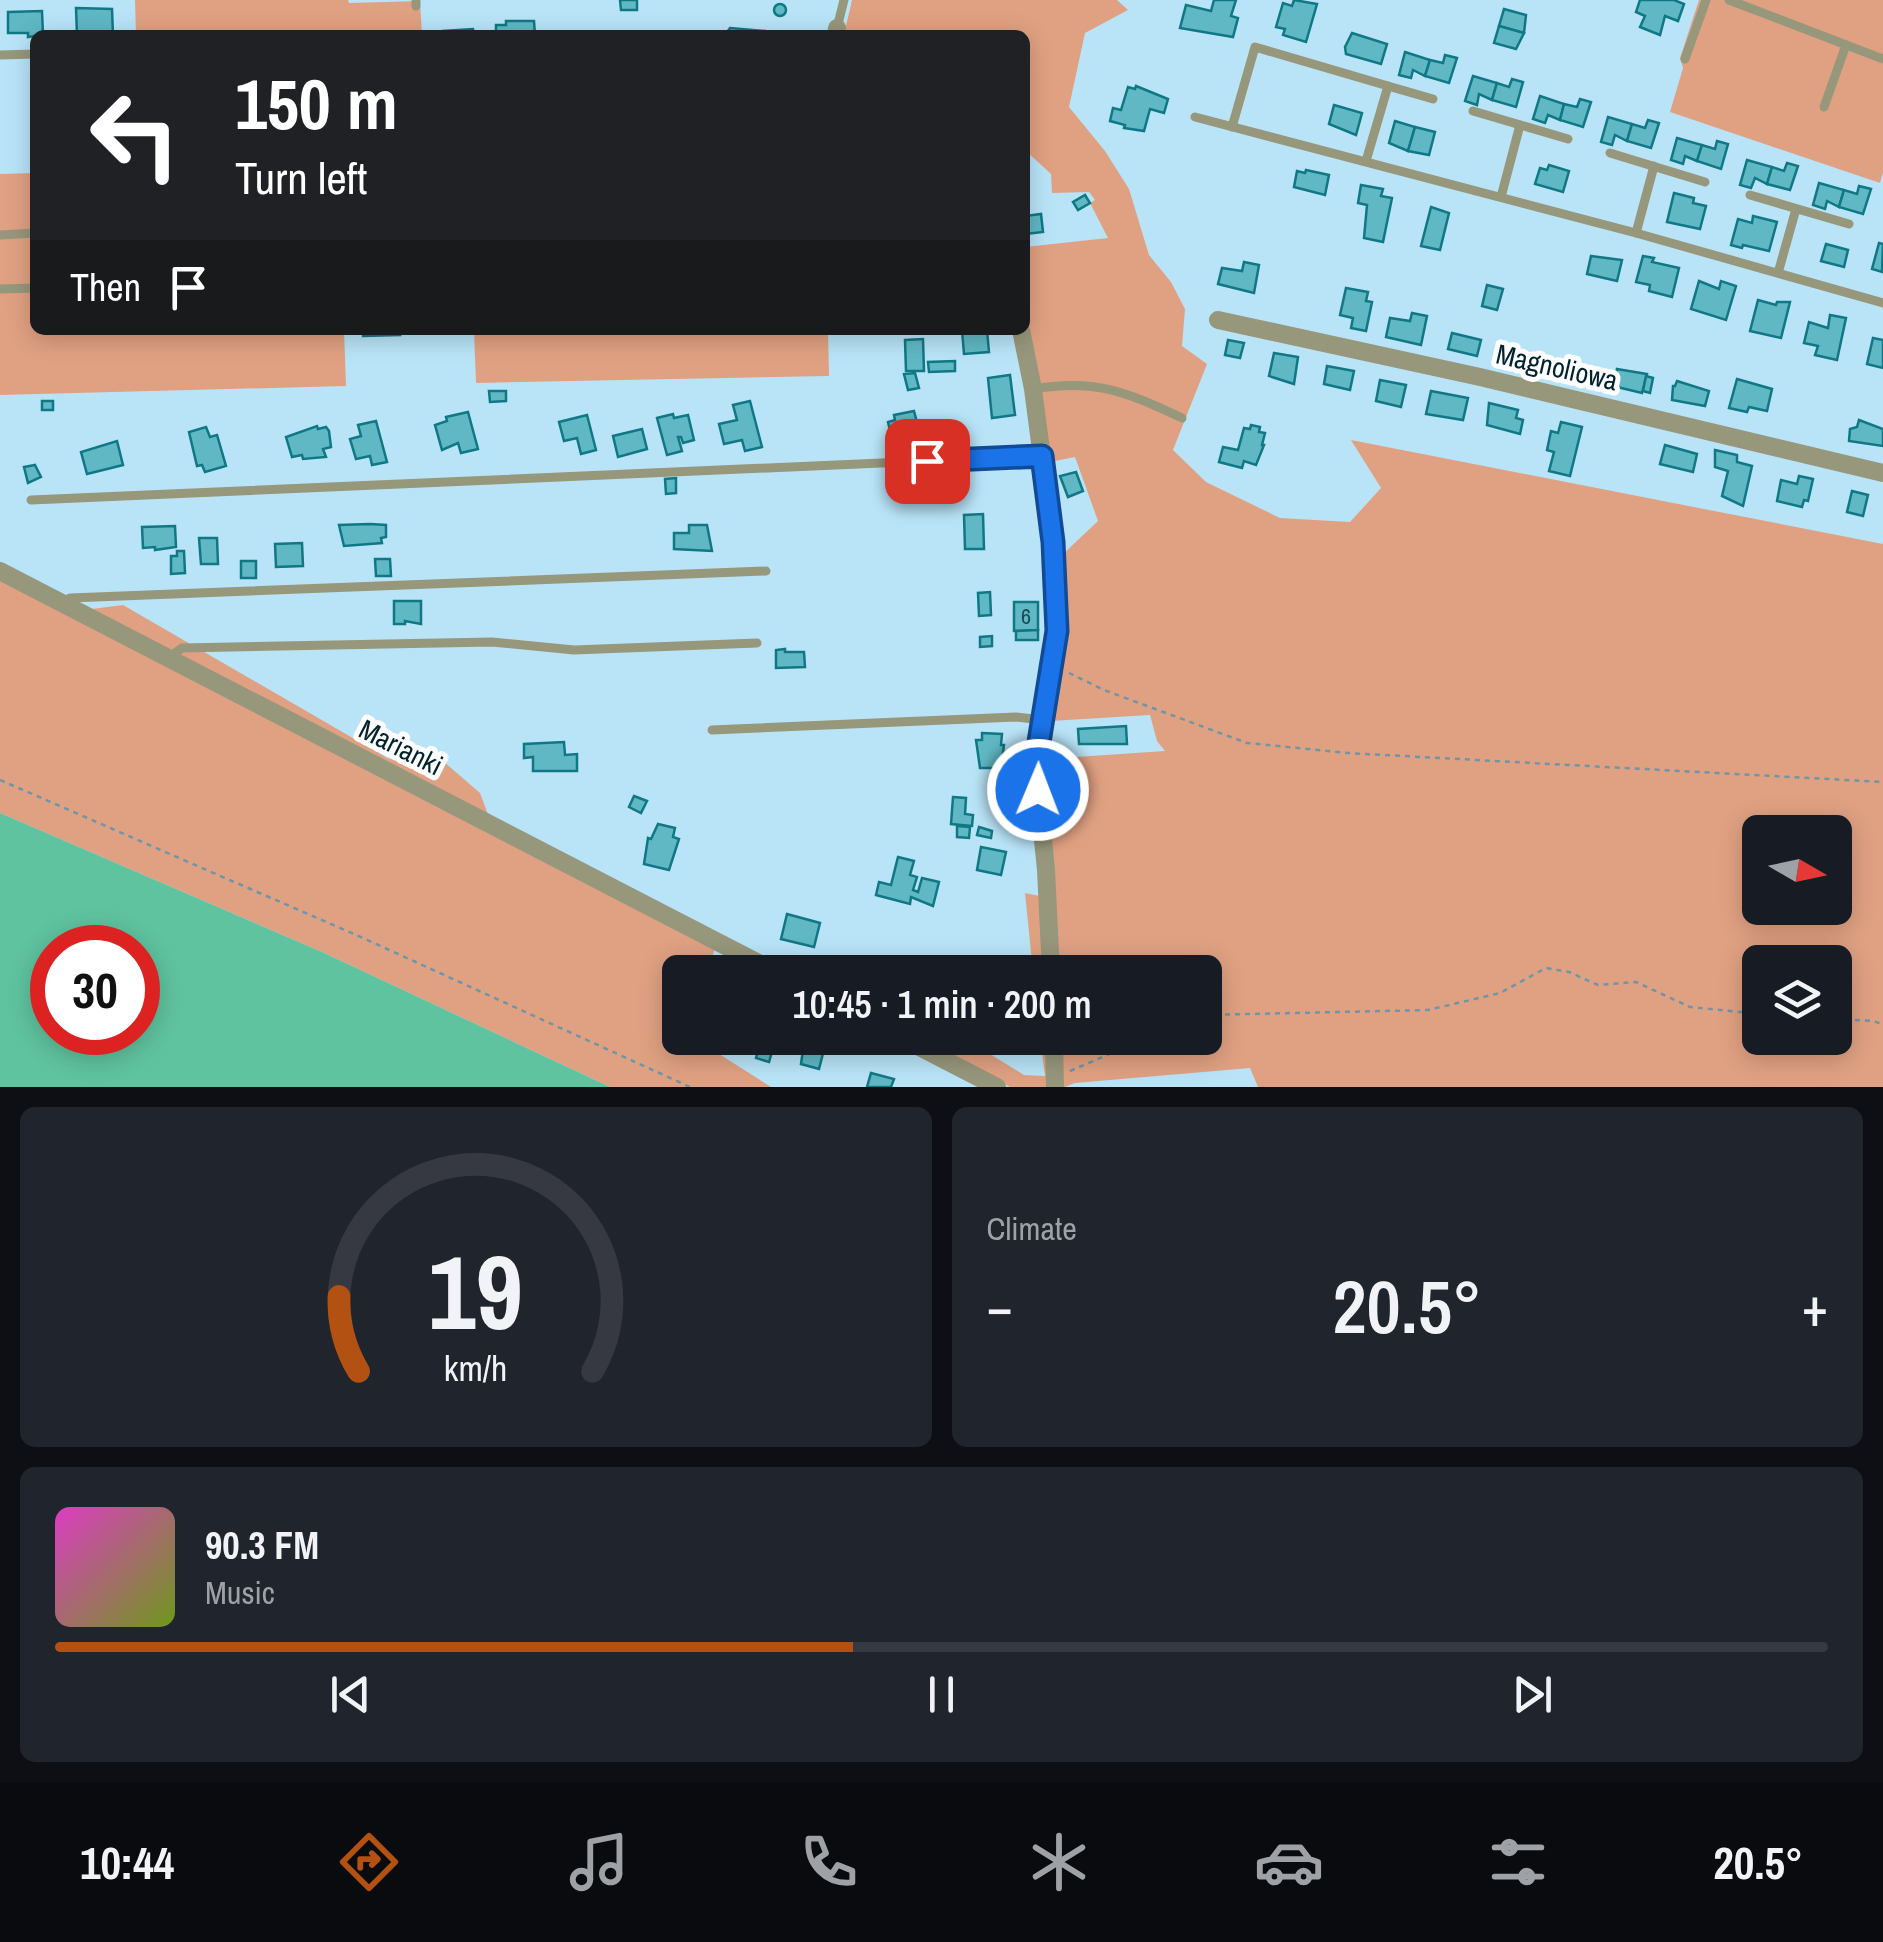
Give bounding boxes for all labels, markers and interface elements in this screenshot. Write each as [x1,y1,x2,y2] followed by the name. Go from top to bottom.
[235,57,398,151] text: 150 m
[70,70,200,200] icon: left
[235,147,367,208] text: Turn left
[161,260,216,315] icon: arrive
[70,262,141,313] text: Then
[1492,335,1622,399] street label: Magnoliowa
[885,419,970,504] pin
[900,434,955,489] icon: arrive
[1021,601,1031,631] house number: 6
[353,710,449,784] street label: Marianki
[986,738,1090,842] position arrow
[1742,815,1852,925] north arrow
[1742,815,1852,1055] map controls
[30,925,160,1055] speed limit sign: 30
[1742,945,1852,1055] button: layers
[792,979,1092,1030] text: 10:45 · 1 min · 200 m
[987,1207,1077,1250] text: Climate
[428,1221,523,1361] text: 19
[1332,1255,1482,1356] text: 20.5°
[987,1269,1013,1343] text: −
[1802,1269,1828,1343] text: +
[444,1344,508,1392] text: km/h
[205,1520,319,1571] text: 90.3 FM
[205,1571,275,1614] text: Music
[323,1667,378,1722] icon: previous
[914,1667,969,1722] icon: pause
[1505,1667,1560,1722] icon: next
[334,1827,404,1897] icon: directions
[564,1827,634,1897] icon: music
[794,1827,864,1897] icon: phone
[1024,1827,1094,1897] icon: climate
[1254,1827,1324,1897] icon: car
[1483,1827,1553,1897] icon: filters
[80,1832,174,1893] text: 10:44
[1713,1832,1803,1893] text: 20.5°

